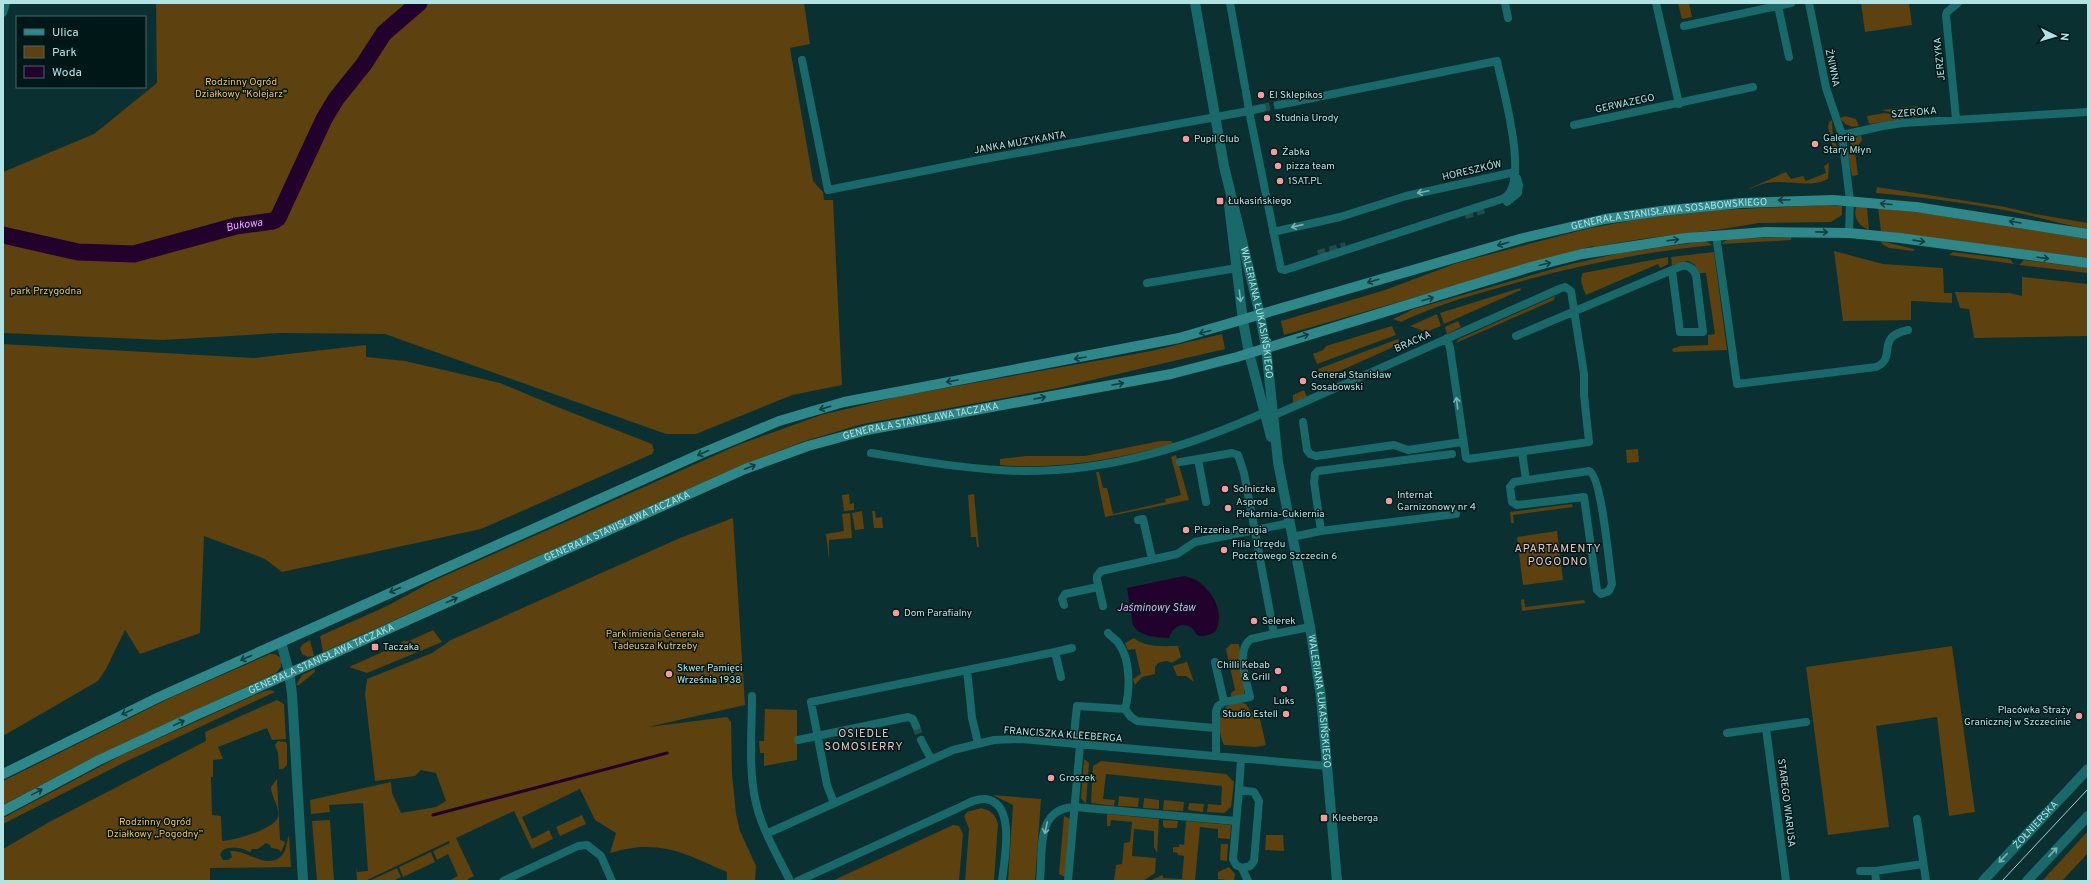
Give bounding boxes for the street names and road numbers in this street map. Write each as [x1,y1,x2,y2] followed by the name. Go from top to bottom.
[1931,36,1949,82] street label: JERZYKA
[1822,48,1842,88] street label: ŻNIWNA
[1594,91,1656,117] street label: GERWAZEGO
[1891,105,1937,121] street label: SZEROKA
[973,128,1067,158] street label: JANKA MUZYKANTA
[1441,158,1503,184] street label: HORESZKÓW
[1570,196,1767,233] street label: GENERAŁA STANISŁAWA SOSABOWSKIEGO
[1237,245,1276,379] street label: WALERIANA ŁUKASIŃSKIEGO
[1393,328,1434,356] street label: BRACKA
[841,399,1000,443] street label: GENERAŁA STANISŁAWA TACZAKA
[542,488,692,565] street label: GENERAŁA STANISŁAWA TACZAKA
[246,620,397,697] street label: GENERAŁA STANISŁAWA TACZAKA
[1305,634,1334,769] street label: WALERIANA ŁUKASIŃSKIEGO
[1003,724,1123,746] street label: FRANCISZKA KLEEBERGA
[1774,758,1798,848] street label: STAREGO WIARUSA
[2010,798,2061,852] street label: ŻOŁNIERSKA

